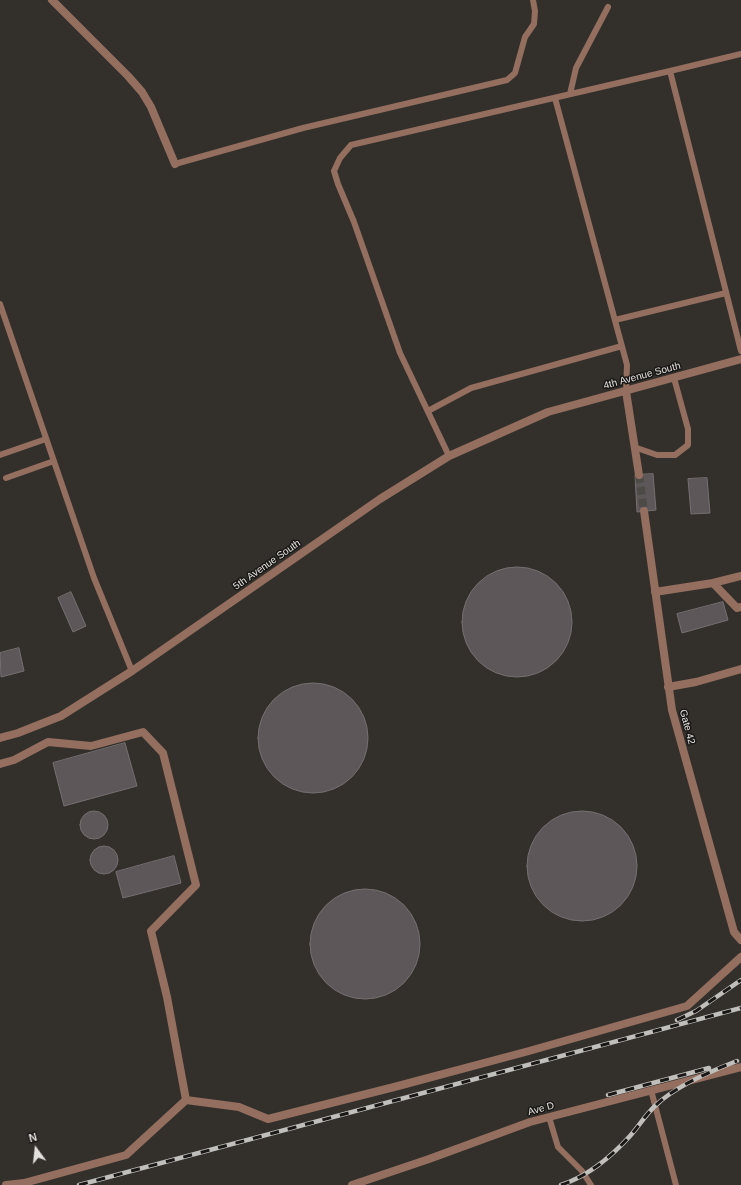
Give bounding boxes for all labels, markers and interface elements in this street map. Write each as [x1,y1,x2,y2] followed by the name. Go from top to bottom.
[602,360,682,392] street label: 4th Avenue South
[231,537,303,593] street label: 5th Avenue South
[677,708,697,746] street label: Gate 42
[526,1100,556,1118] street label: Ave D
[16,1129,56,1169] north arrow
[27,1131,38,1144] text: N

